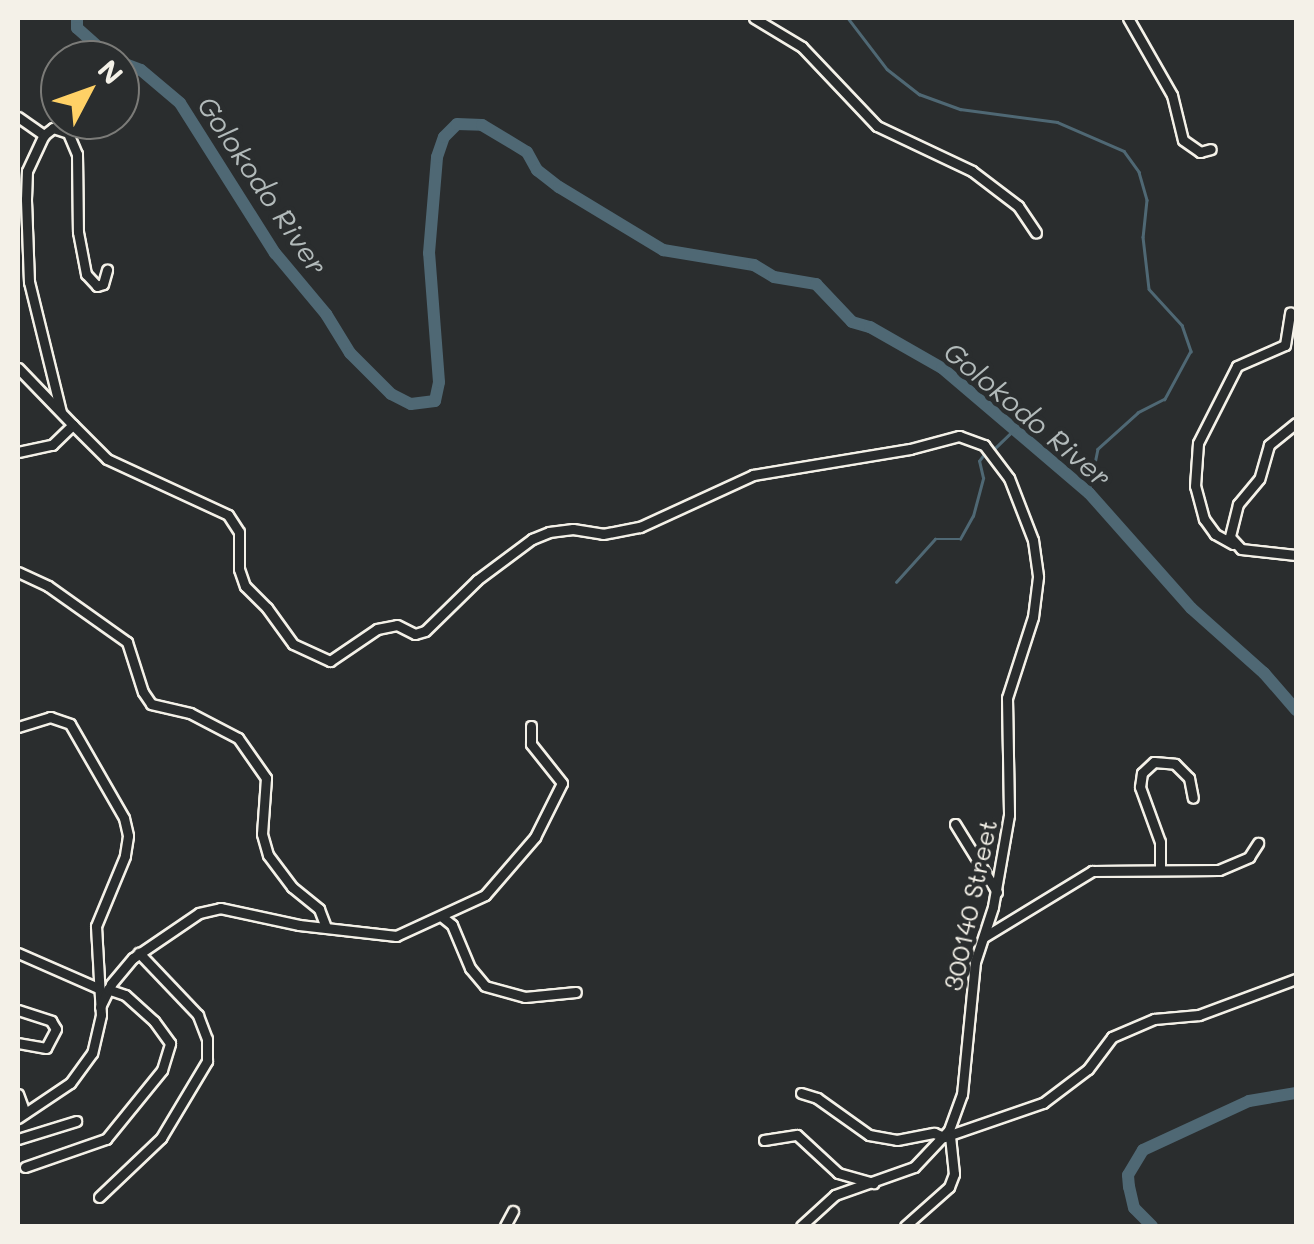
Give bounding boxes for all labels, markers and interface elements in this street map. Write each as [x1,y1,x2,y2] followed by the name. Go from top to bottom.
[40,40,140,140] north arrow
[91,52,132,91] text: N
[191,89,335,281] water label: Golokodo River
[937,334,1119,494] water label: Golokodo River
[937,817,1003,993] street label: 300140 Street

